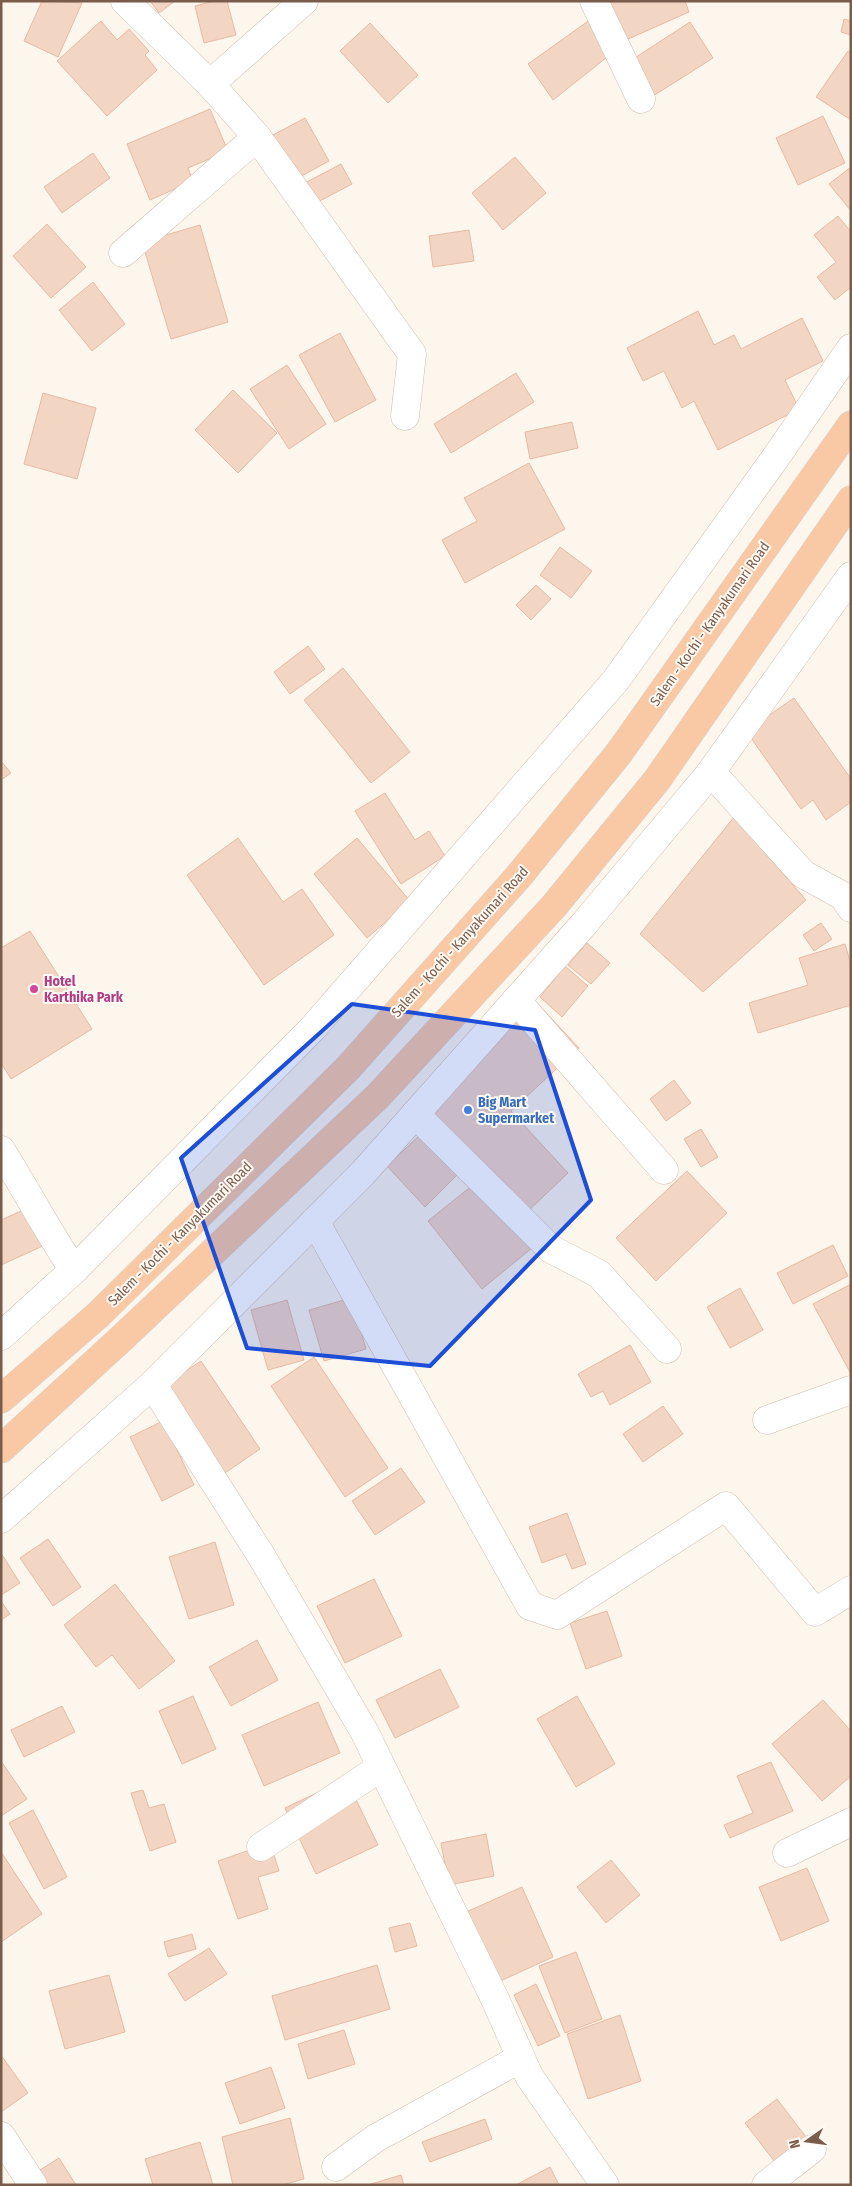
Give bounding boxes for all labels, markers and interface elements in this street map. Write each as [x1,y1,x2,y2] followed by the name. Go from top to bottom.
[647,539,773,709] street label: Salem - Kochi - Kanyakumari Road
[388,863,532,1021] street label: Salem - Kochi - Kanyakumari Road
[44,973,124,1006] place label: Hotel Karthika Park
[28,983,40,995] marker: Hotel Karthika Park
[478,1094,555,1127] place label: Big Mart Supermarket
[462,1104,474,1116] marker: Big Mart Supermarket
[105,1159,255,1309] street label: Salem - Kochi - Kanyakumari Road
[782,2116,832,2166] north arrow
[786,2138,804,2150] text: N

